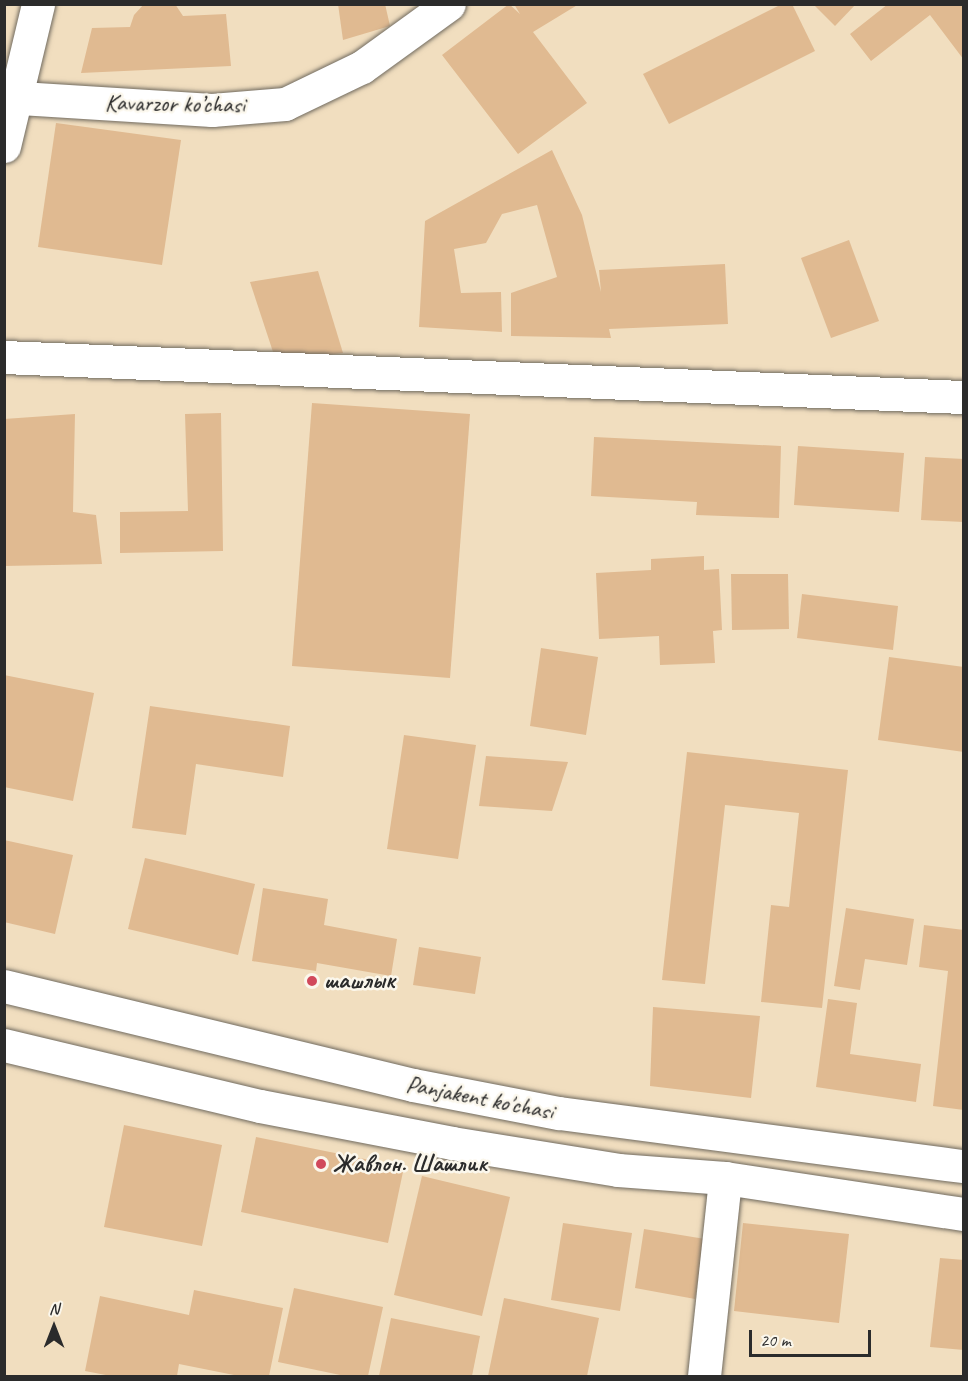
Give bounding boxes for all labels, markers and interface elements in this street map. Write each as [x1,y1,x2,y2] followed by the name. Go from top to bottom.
[104,88,246,120] street label: Kavarzor ko’chasi
[324,967,394,995] place label: шашлык
[305,974,319,988] marker: шашлык
[404,1070,556,1126] street label: Panjakent ko'chasi
[333,1150,487,1178] place label: Жавлон. Шашлик
[314,1157,328,1171] marker: Жавлон. Шашлик
[24,1297,84,1357] north arrow
[49,1299,59,1319] text: N
[752,1318,874,1356] scale bar
[760,1329,791,1351] text: 20 m

